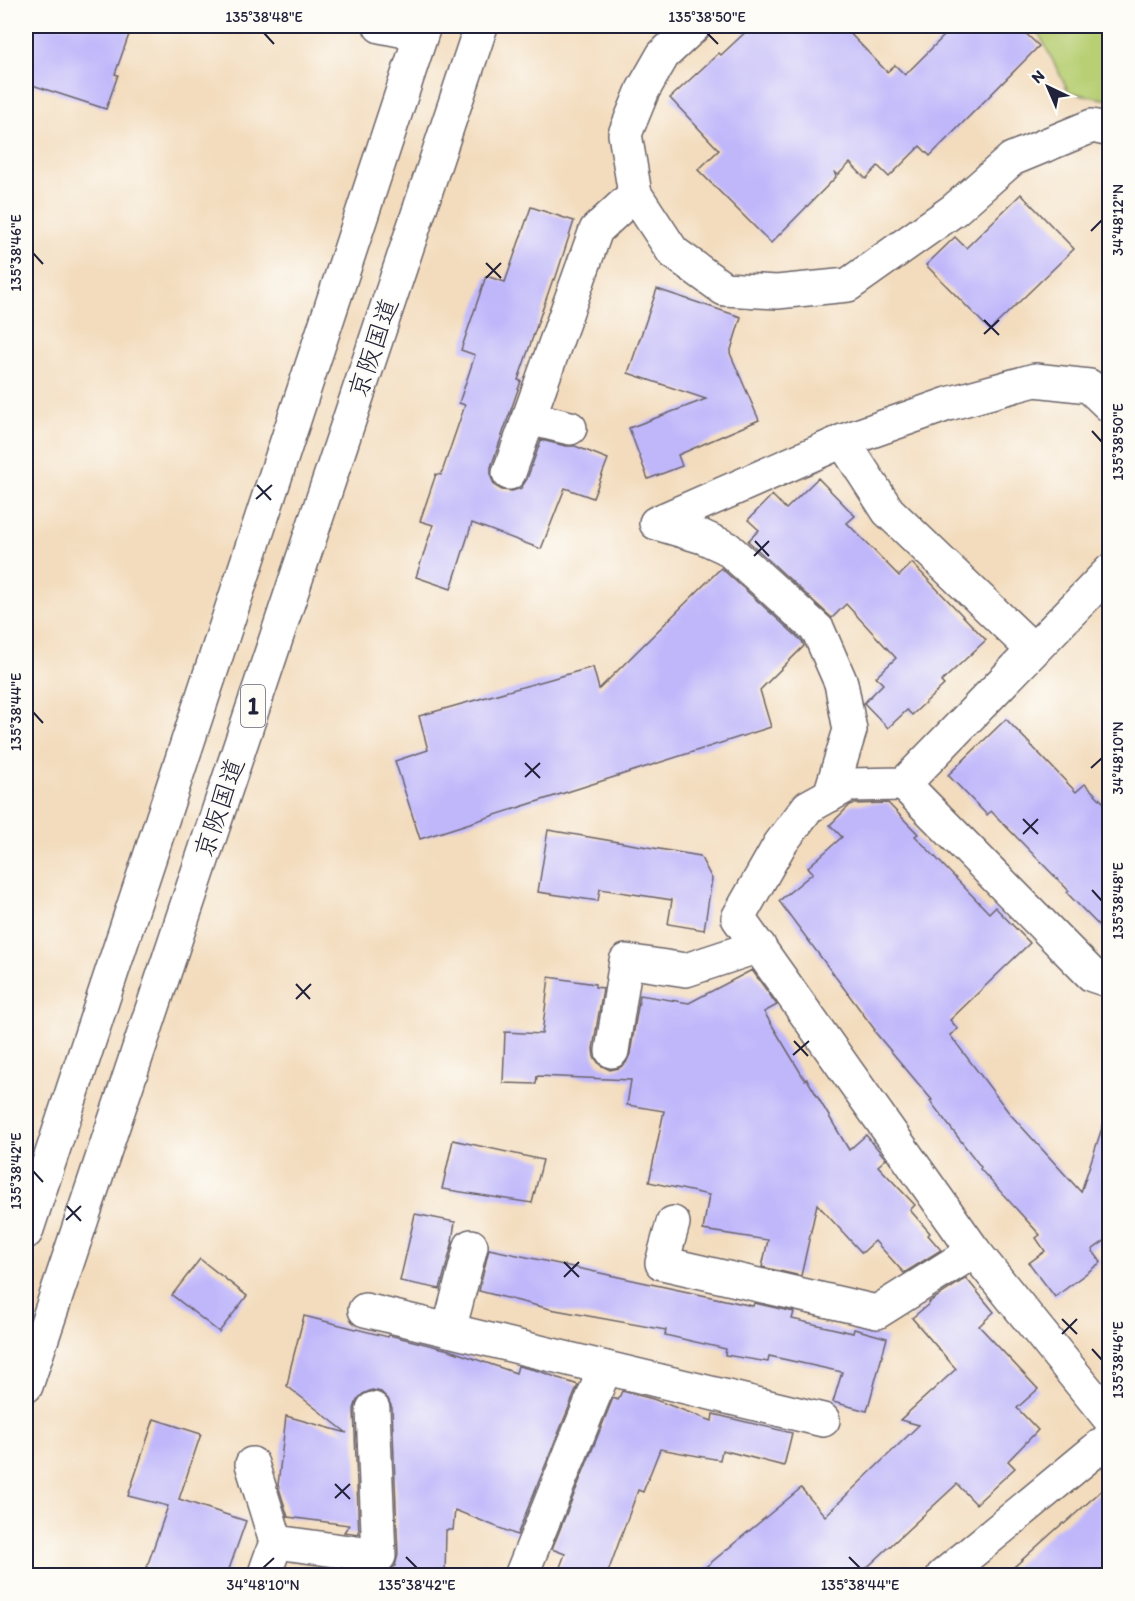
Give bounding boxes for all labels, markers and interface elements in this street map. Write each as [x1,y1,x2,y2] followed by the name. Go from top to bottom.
[225,8,303,26] text: 135°38'48"E
[668,8,746,26] text: 135°38'50"E
[1018,57,1078,117] north arrow
[1027,66,1048,87] text: N
[1109,184,1127,256] text: 34°48'12"N
[7,214,25,292] text: 135°38'46"E
[341,294,405,402] street label: 京阪国道
[1109,403,1127,481] text: 135°38'50"E
[7,673,25,751] text: 135°38'44"E
[241,685,265,727] road number: 1
[1109,721,1127,795] text: 34°48'10"N
[187,754,251,862] street label: 京阪国道
[1109,862,1127,940] text: 135°38'48"E
[7,1132,25,1210] text: 135°38'42"E
[1109,1321,1127,1399] text: 135°38'46"E
[226,1576,300,1594] text: 34°48'10"N
[378,1576,456,1594] text: 135°38'42"E
[821,1576,899,1594] text: 135°38'44"E

